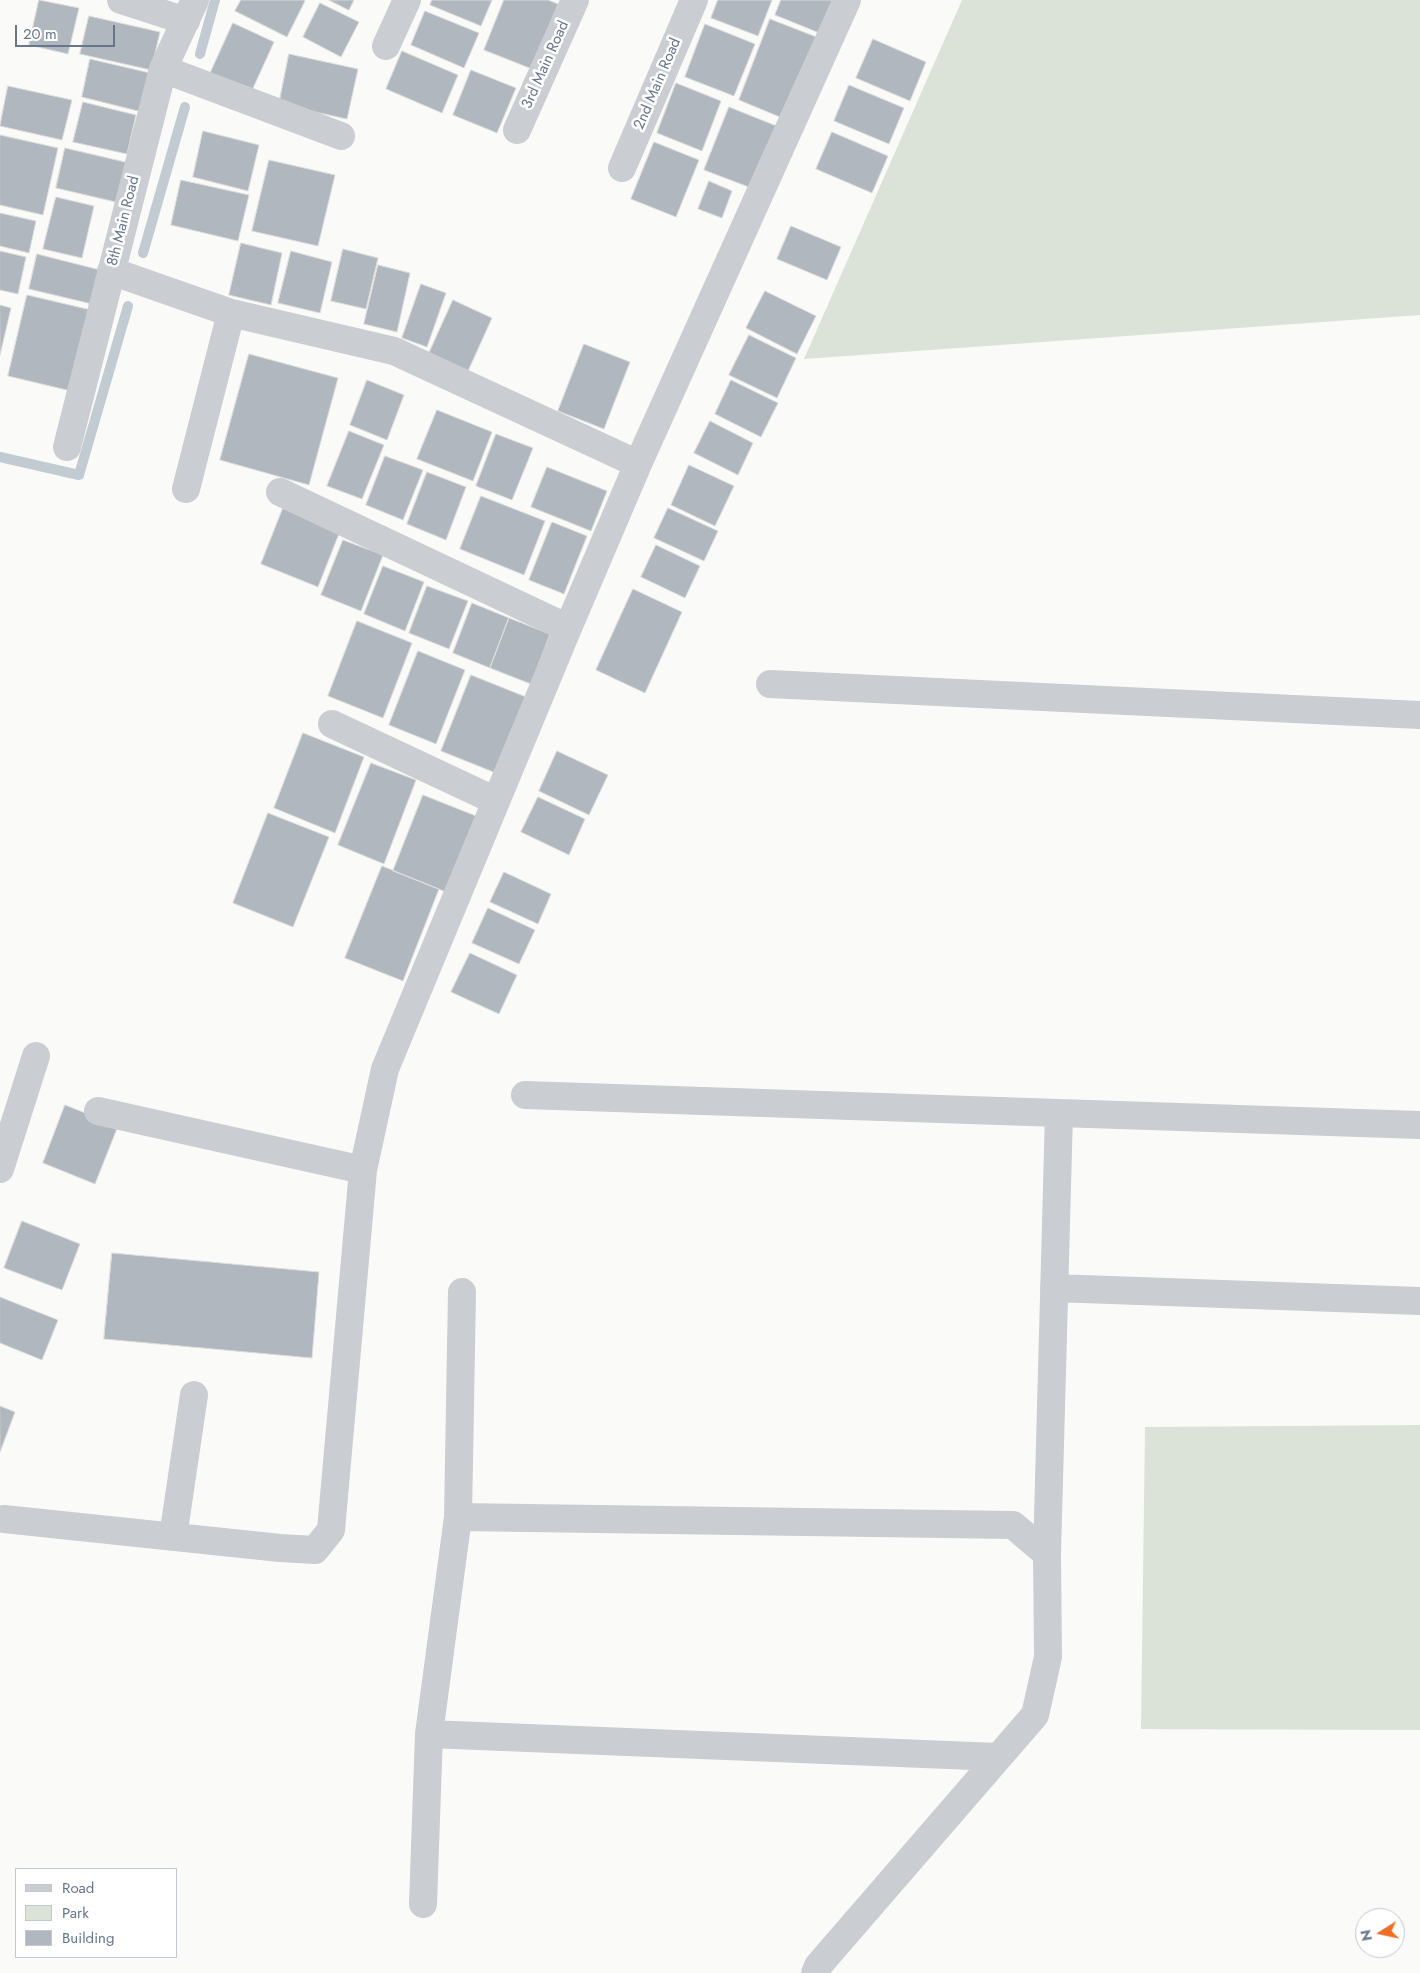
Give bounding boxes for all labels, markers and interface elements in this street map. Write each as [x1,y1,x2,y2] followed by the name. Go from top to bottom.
[18,15,118,47] scale bar
[519,18,573,112] street label: 3rd Main Road
[23,23,57,45] text: 20 m
[631,36,685,132] street label: 2nd Main Road
[104,174,144,268] street label: 8th Main Road
[15,1868,178,1958] legend
[62,1877,94,1899] text: Road
[62,1902,89,1924] text: Park
[1355,1908,1405,1958] north arrow
[62,1927,114,1949] text: Building
[1355,1928,1377,1943] text: N

